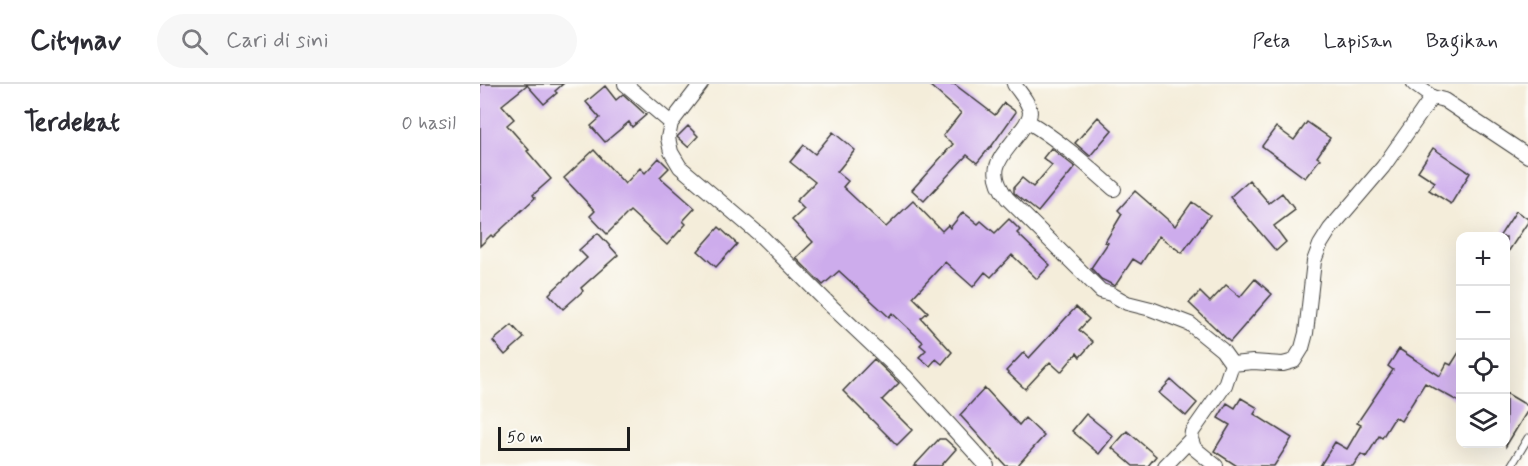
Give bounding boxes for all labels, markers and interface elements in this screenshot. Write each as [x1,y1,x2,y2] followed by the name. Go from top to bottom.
[157,14,577,68] search box
[30,23,121,60] text: Citynav
[178,25,211,58] icon: search
[226,27,329,55] text: Cari di sini
[1252,27,1291,55] text: Peta
[1324,27,1393,55] text: Lapisan
[1426,27,1498,55] text: Bagikan
[24,106,120,140] text: Terdekat
[402,110,456,137] text: 0 hasil
[1456,232,1510,448] map controls
[1456,232,1510,286] button: +
[1456,286,1510,340] button: −
[1456,340,1510,394] button: locate
[1456,394,1510,448] button: layers
[498,424,630,452] scale bar
[507,427,543,448] text: 50 m

